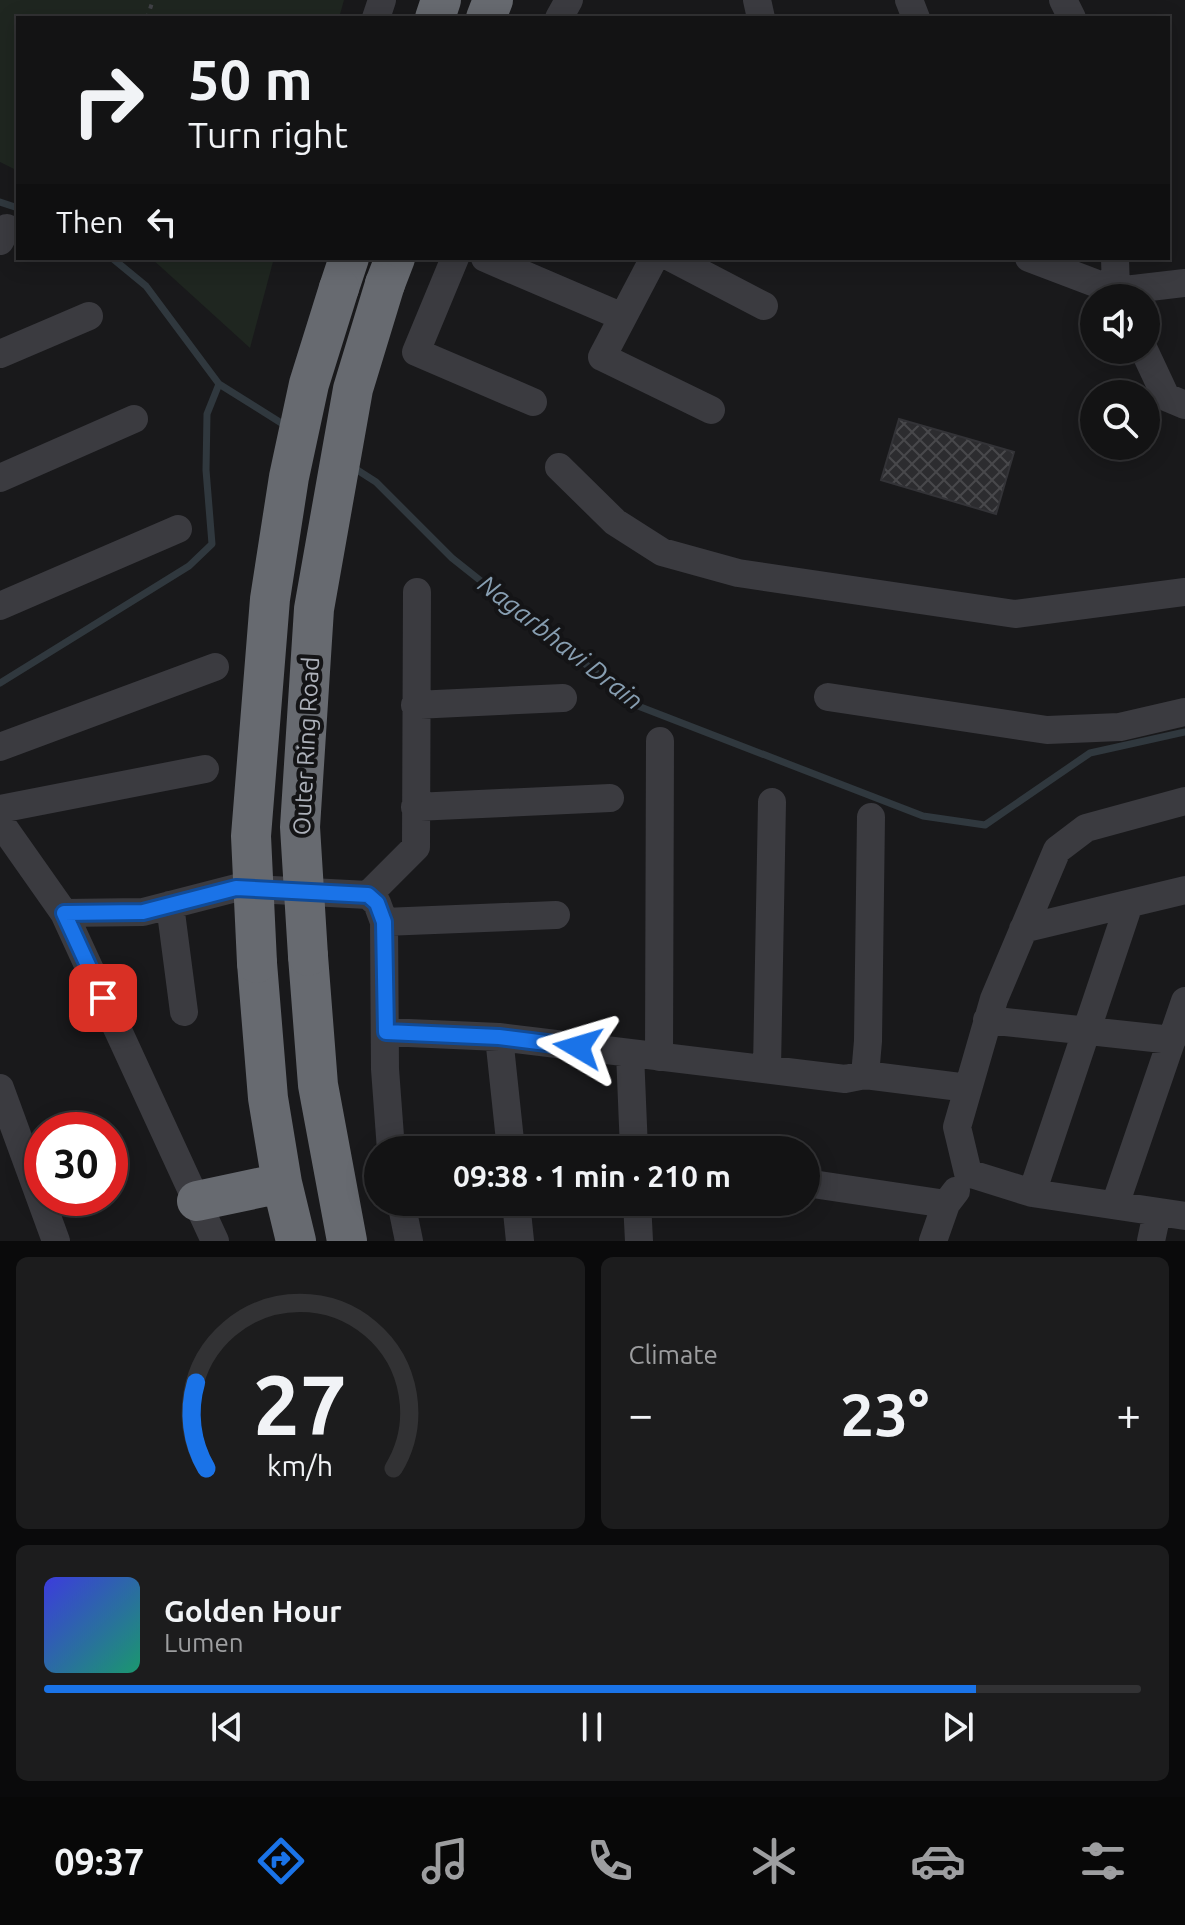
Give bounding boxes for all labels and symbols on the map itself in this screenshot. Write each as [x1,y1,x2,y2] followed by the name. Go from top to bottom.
[473,569,649,715] water label: Nagarbhavi Drain
[288,656,324,836] street label: Outer Ring Road
[69,964,137,1032] pin
[536,1005,620,1089] position arrow
[24,1112,128,1216] speed limit sign: 30

